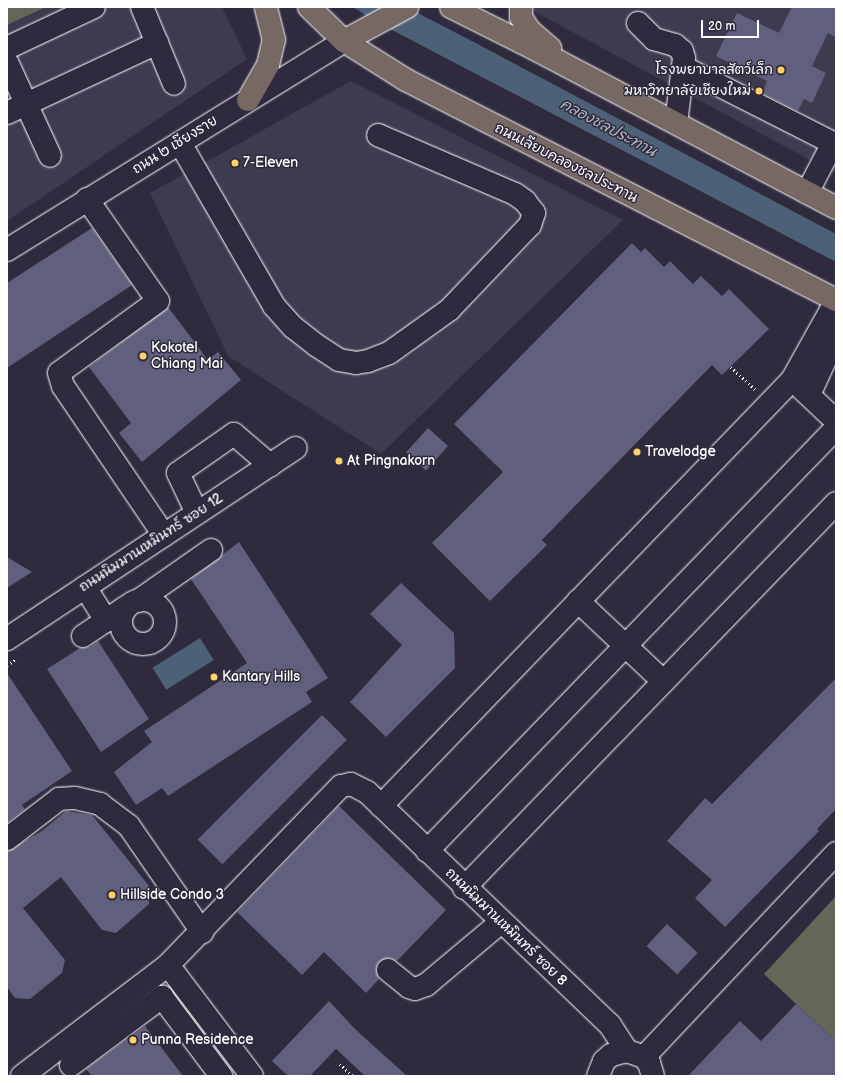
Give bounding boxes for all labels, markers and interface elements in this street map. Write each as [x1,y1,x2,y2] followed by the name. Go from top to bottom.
[703,12,761,38] scale bar
[708,19,735,34] text: 20 m
[655,62,773,78] place label: โรงพยาบาลสัตว์เล็ก
[776,65,786,75] marker: โรงพยาบาลสัตว์เล็ก
[624,83,751,99] place label: มหาวิทยาลัยเชียงใหม่
[754,86,764,96] marker: มหาวิทยาลัยเชียงใหม่
[557,95,659,161] water label: คลองชลประทาน
[129,112,221,178] street label: ถนน ๒ เชียงราย
[492,120,640,206] street label: ถนนเลียบคลองชลประทาน
[243,155,298,171] place label: 7-Eleven
[230,158,240,168] marker: 7-Eleven
[151,340,223,372] place label: Kokotel Chiang Mai
[138,351,148,361] marker: Kokotel Chiang Mai
[645,444,716,460] place label: Travelodge
[632,447,642,457] marker: Travelodge
[347,453,435,469] place label: At Pingnakorn
[334,456,344,466] marker: At Pingnakorn
[76,490,226,596] street label: ถนนนิมมานเหมินทร์ ซอย 12
[222,669,301,685] place label: Kantary Hills
[209,672,219,682] marker: Kantary Hills
[442,865,570,989] street label: ถนนนิมมานเหมินทร์ ซอย 8
[120,887,224,903] place label: Hillside Condo 3
[107,890,117,900] marker: Hillside Condo 3
[141,1032,254,1048] place label: Punna Residence
[128,1035,138,1045] marker: Punna Residence

